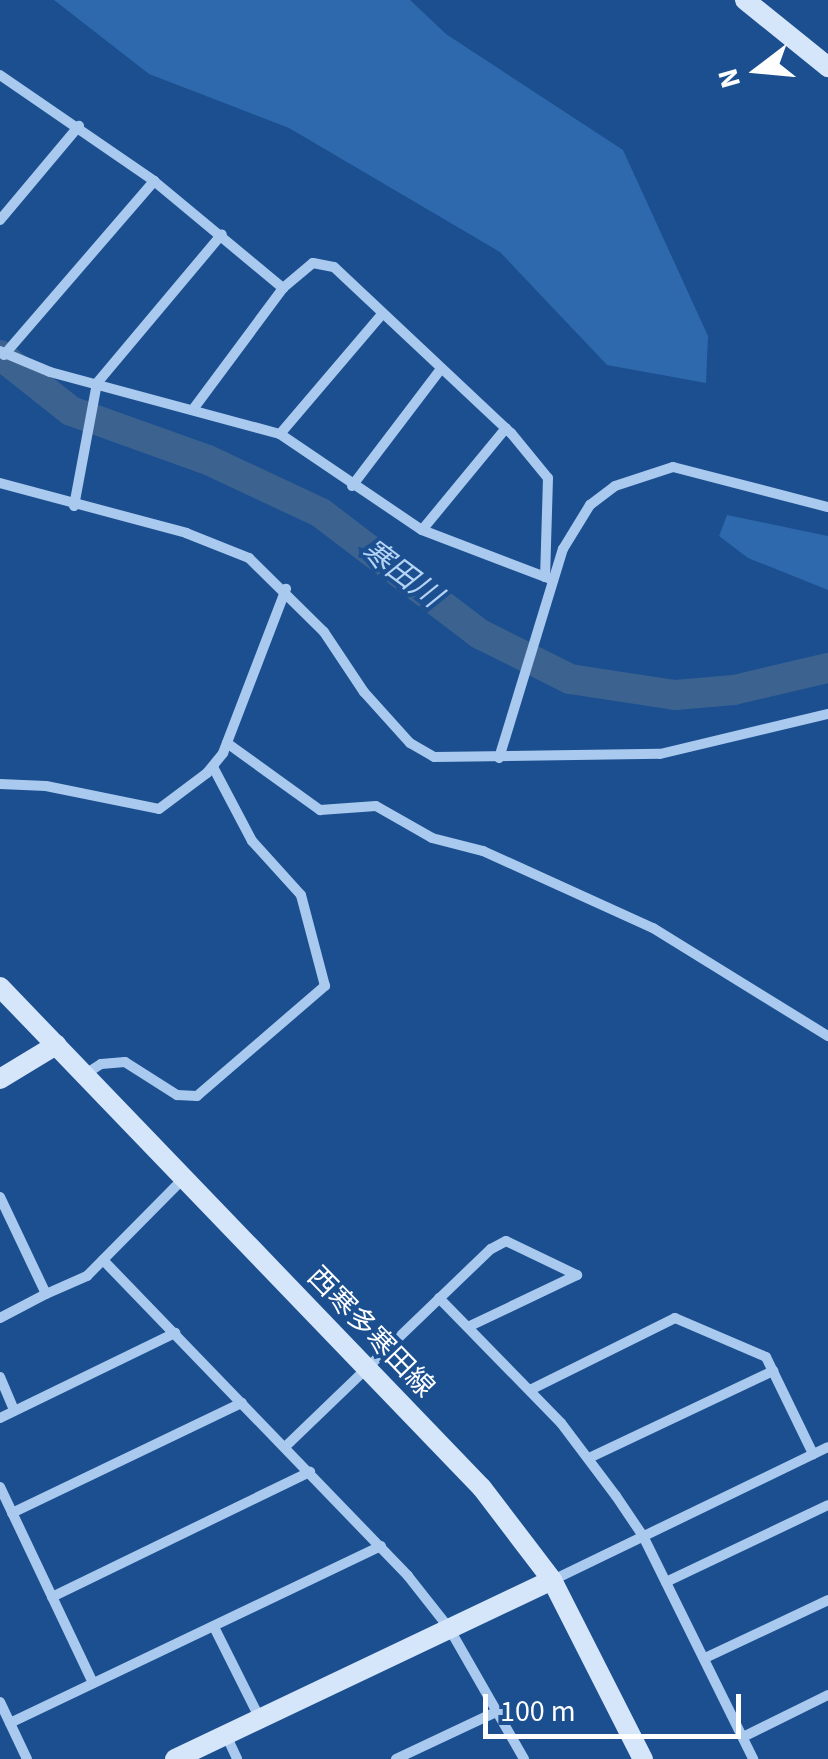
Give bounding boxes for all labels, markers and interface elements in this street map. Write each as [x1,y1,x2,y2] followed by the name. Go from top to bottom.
[708,20,808,120] north arrow
[707,64,751,93] text: N
[354,533,448,615] water label: 寒田川
[301,1260,441,1404] street label: 西寒多寒田線
[488,1674,746,1736] scale bar
[500,1690,576,1733] text: 100 m

